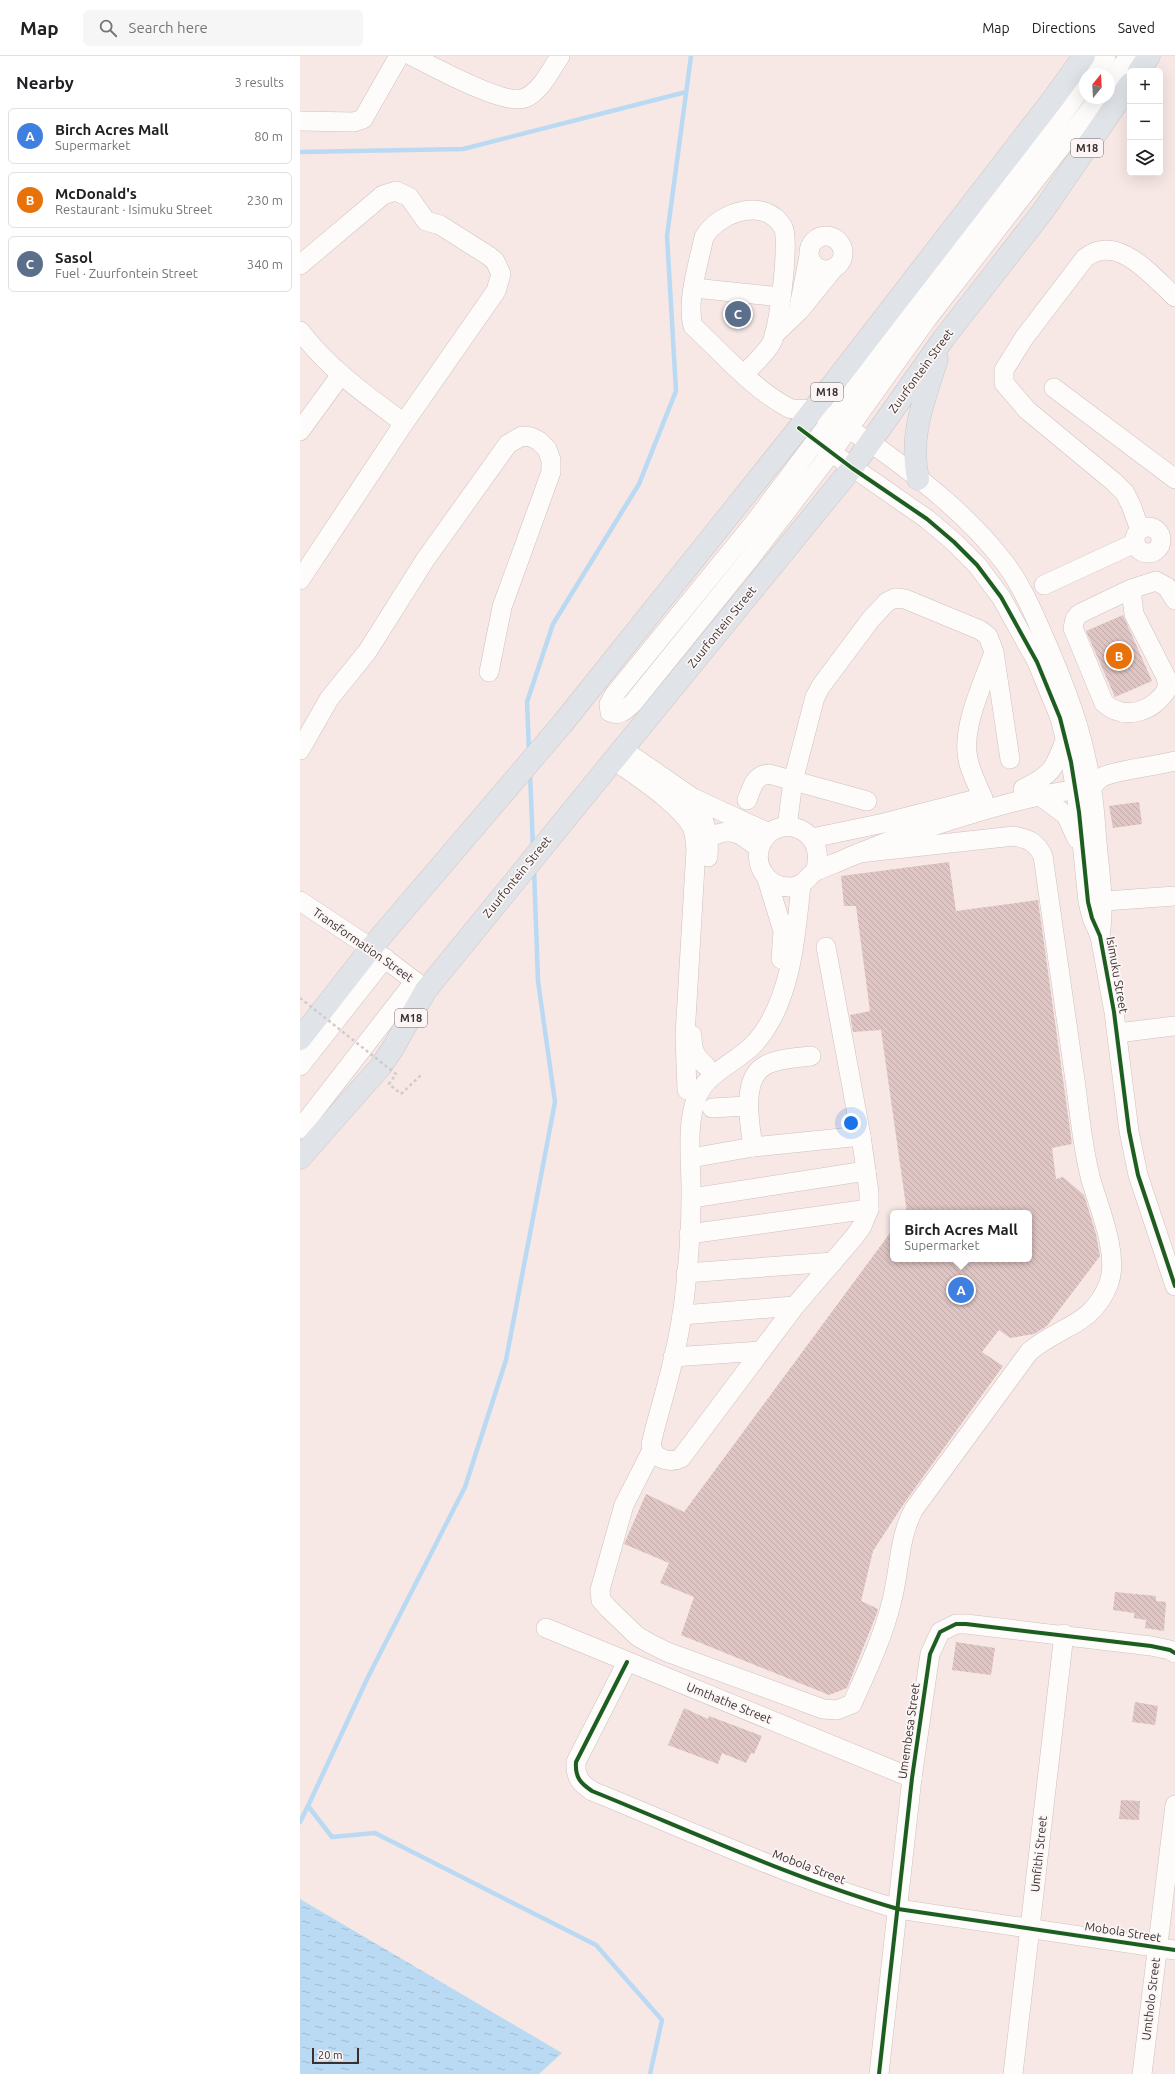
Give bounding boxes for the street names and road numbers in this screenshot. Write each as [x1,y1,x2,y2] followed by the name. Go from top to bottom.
[1071,139,1103,157] road number: M18
[886,326,956,415] street label: Zuurfontein Street
[811,383,843,401] road number: M18
[685,583,759,670] street label: Zuurfontein Street
[480,833,554,920] street label: Zuurfontein Street
[311,905,416,984] street label: Transformation Street
[1104,936,1131,1015] street label: Isimuku Street
[395,1009,427,1027] road number: M18
[685,1680,774,1726] street label: Umthathe Street
[895,1682,922,1780] street label: Umembesa Street
[1028,1815,1049,1893] street label: Umfithi Street
[771,1847,848,1887] street label: Mobola Street
[1084,1919,1162,1944] street label: Mobola Street
[1139,1956,1162,2041] street label: Umtholo Street

